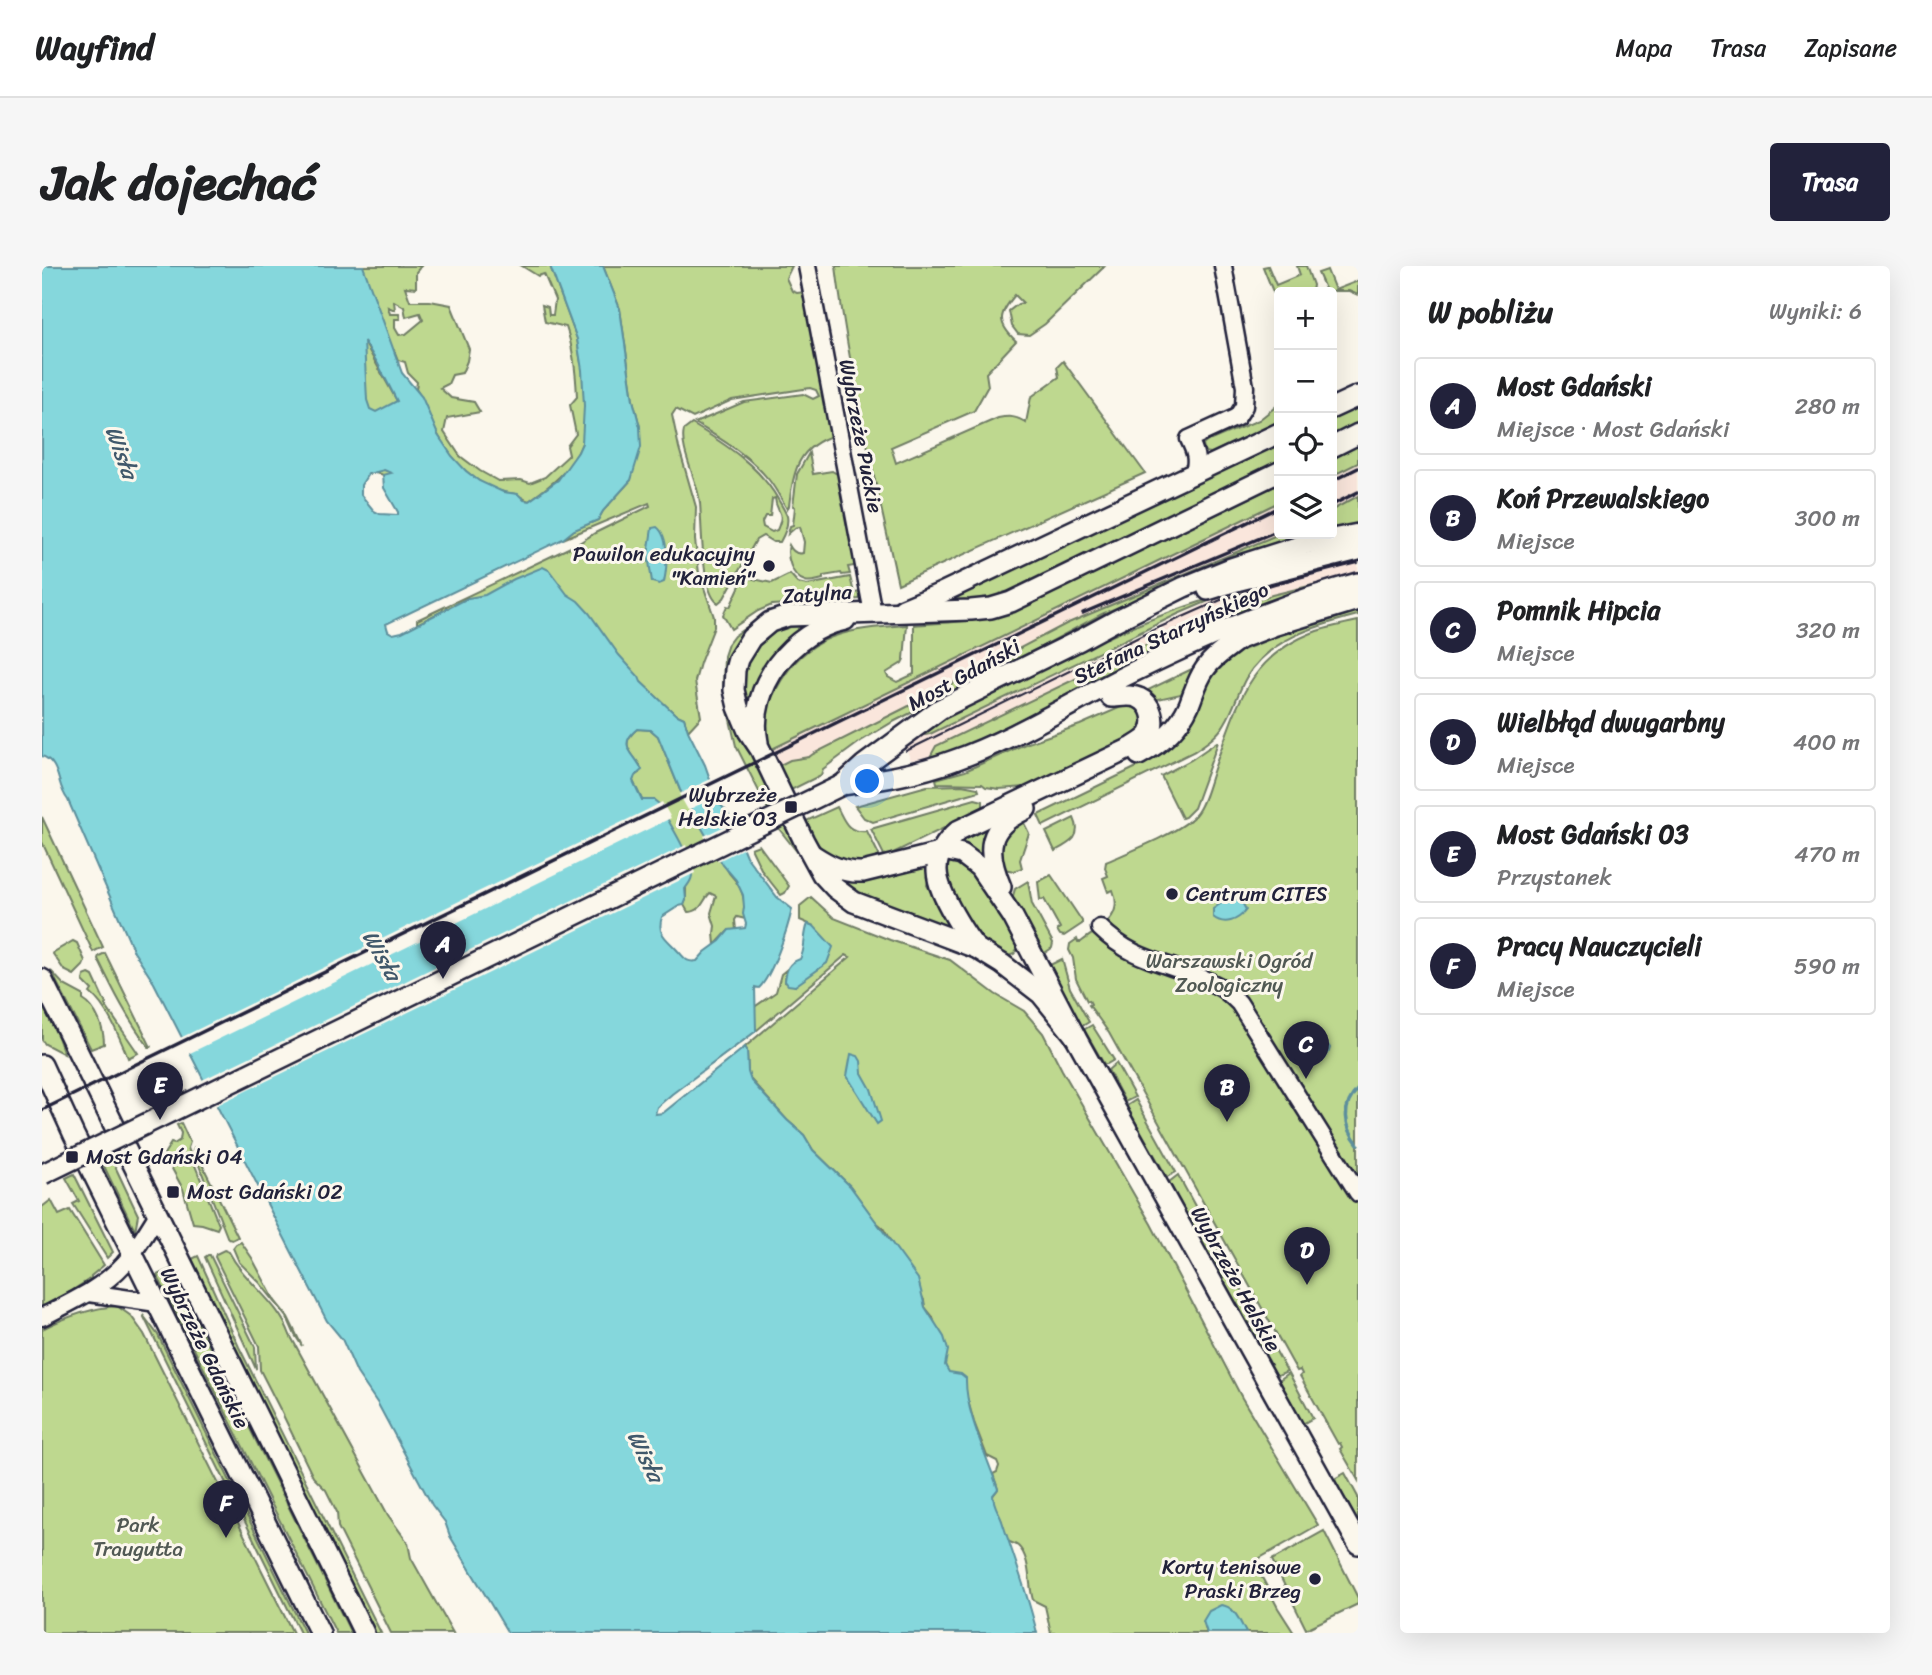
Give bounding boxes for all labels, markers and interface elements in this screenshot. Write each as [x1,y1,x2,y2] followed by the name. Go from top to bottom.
[35,19,154,77] text: Wayfind
[1616,27,1672,69] text: Mapa
[1710,27,1766,69] text: Trasa
[1804,27,1897,69] text: Zapisane
[42,139,316,226] text: Jak dojechać
[1770,143,1890,221] button: Trasa
[1428,285,1553,339] text: W pobliżu
[1274,287,1337,539] map controls
[1274,287,1337,350] button: +
[1769,291,1862,332] text: Wyniki: 6
[1274,350,1337,413] button: −
[827,356,895,516] street label: Wybrzeże Puckie
[1497,363,1651,409] text: Most Gdański
[1445,386,1461,427] text: A
[1795,386,1860,427] text: 280 m
[1497,409,1729,450] text: Miejsce · Most Gdański
[1274,413,1337,476] button: locate
[93,420,151,488] water label: Wisła
[1497,475,1709,521] text: Koń Przewalskiego
[1274,476,1337,539] button: layers
[1446,498,1460,539] text: B
[1795,498,1860,539] text: 300 m
[1497,521,1575,562] text: Miejsce
[573,535,756,597] place label: Pawilon edukacyjny "Kamień"
[761,558,777,574] marker: Pawilon edukacyjny "Kamień"
[1067,571,1275,695] street label: Stefana Starzyńskiego
[781,573,854,615] street label: Zatylna
[1497,587,1660,633] text: Pomnik Hipcia
[1446,610,1460,651] text: C
[1796,610,1860,651] text: 320 m
[900,628,1029,722] street label: Most Gdański
[1497,633,1575,674] text: Miejsce
[1497,699,1725,745] text: Wielbłąd dwugarbny
[1446,722,1460,763] text: D
[1793,722,1860,763] text: 400 m
[1497,745,1575,786] text: Miejsce
[850,764,884,798] your location
[678,776,777,838] place label: Wybrzeże Helskie 03
[783,799,799,815] marker: Wybrzeże Helskie 03
[1497,811,1689,857] text: Most Gdański 03
[1447,834,1459,875] text: E
[1794,834,1860,875] text: 470 m
[1497,857,1612,898] text: Przystanek
[1186,875,1327,913] place label: Centrum CITES
[1164,886,1180,902] marker: Centrum CITES
[420,921,466,979] pin: A
[350,922,414,992] water label: Wisła
[1497,923,1702,969] text: Pracy Nauczycieli
[1146,942,1314,1004] park label: Warszawski Ogród Zoologiczny
[1447,946,1459,987] text: F
[1794,946,1860,987] text: 590 m
[1497,969,1575,1010] text: Miejsce
[1283,1021,1329,1079] pin: C
[137,1062,183,1120] pin: E
[1204,1064,1250,1122] pin: B
[86,1138,243,1176] place label: Most Gdański 04
[64,1149,80,1165] marker: Most Gdański 04
[187,1173,343,1211] place label: Most Gdański 02
[165,1184,181,1200] marker: Most Gdański 02
[1180,1199,1292,1359] street label: Wybrzeże Helskie
[1284,1227,1330,1285] pin: D
[149,1260,261,1436] street label: Wybrzeże Gdańskie
[615,1423,677,1492] water label: Wisła
[203,1480,249,1538] pin: F
[93,1506,183,1568] park label: Park Traugutta
[1162,1548,1301,1610] place label: Korty tenisowe Praski Brzeg
[1307,1571,1323,1587] marker: Korty tenisowe Praski Brzeg

